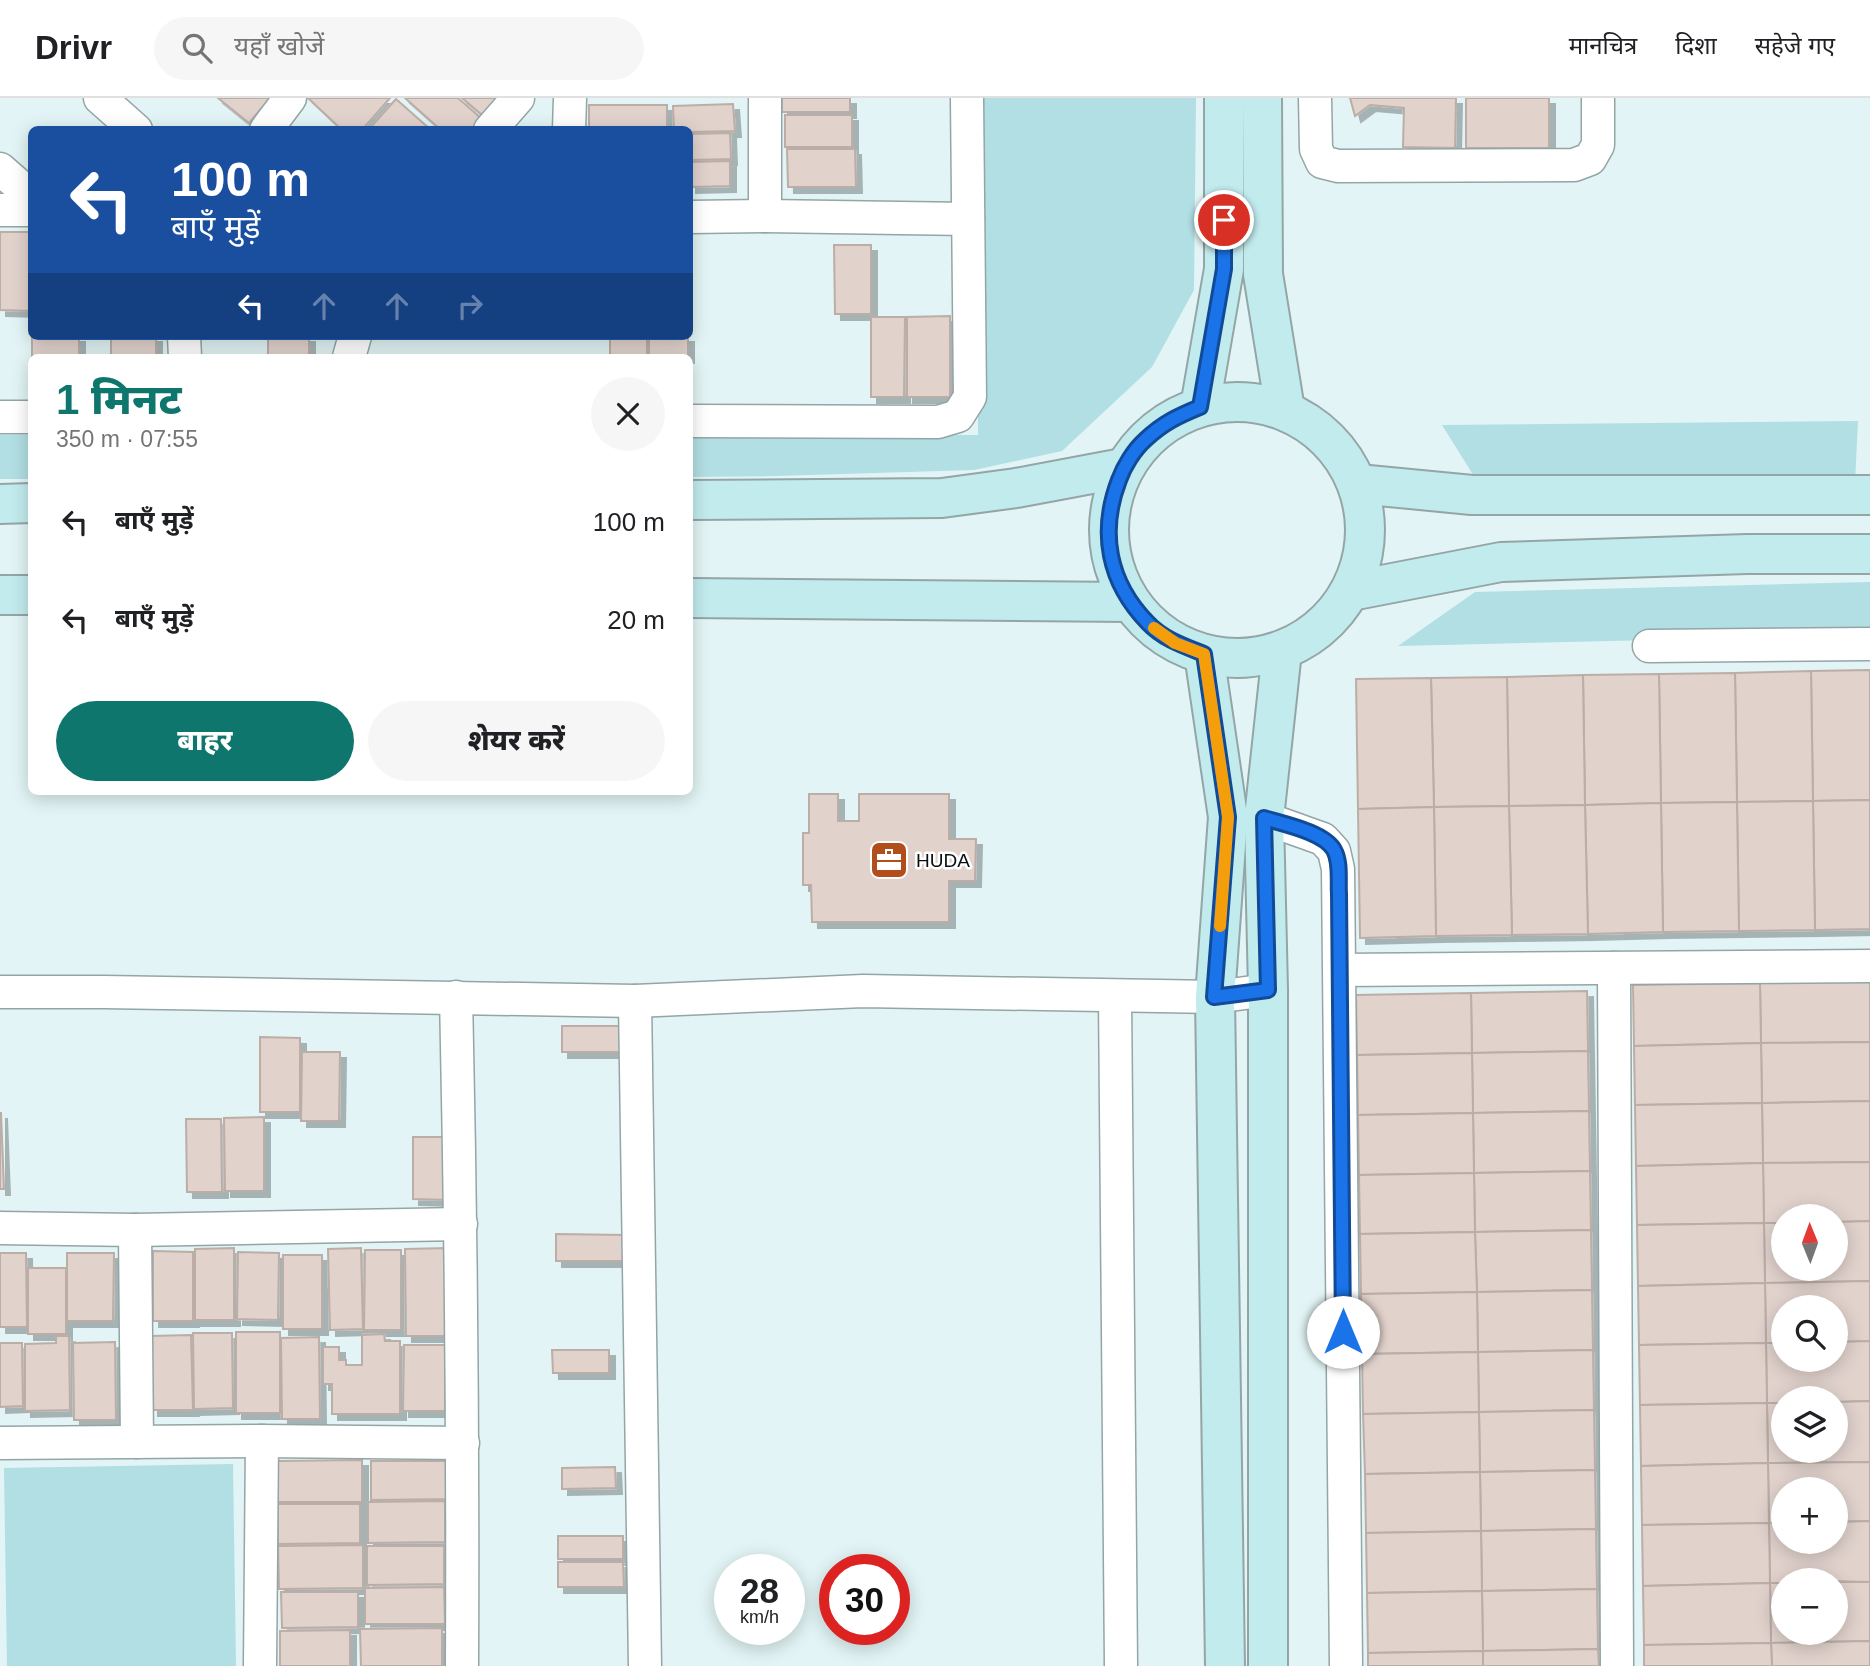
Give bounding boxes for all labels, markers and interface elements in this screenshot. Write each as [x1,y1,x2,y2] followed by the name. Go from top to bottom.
[154,17,644,80] search box
[35,29,112,66] text: Drivr
[178,29,216,67] icon: search
[234,31,324,61] text: यहाँ खोजें
[1569,32,1637,59] text: मानचित्र
[1675,32,1717,59] text: दिशा
[1755,32,1835,59] text: सहेजे गए
[171,152,310,206] text: 100 m
[56,154,147,245] icon: left
[1194,190,1254,250] pin
[1205,201,1243,239] icon: arrive
[171,209,260,245] text: बाएँ मुड़ें
[232,287,270,325] icon: left
[305,287,343,325] icon: ahead
[378,287,416,325] icon: ahead
[451,287,489,325] icon: right
[56,376,181,423] text: 1 मिनट
[591,377,665,451] button: close
[56,426,198,452] text: 350 m · 07:55
[56,503,94,541] icon: left
[115,505,194,535] text: बाएँ मुड़ें
[593,507,665,537] text: 100 m
[56,601,94,639] icon: left
[115,603,194,633] text: बाएँ मुड़ें
[607,605,665,635] text: 20 m
[56,701,354,781] button: बाहर
[368,701,665,781] button: शेयर करें
[868,839,910,881] office icon: HUDA
[916,850,970,871] place label: HUDA
[1771,1204,1848,1281] north arrow
[1771,1204,1848,1645] map controls
[1306,1295,1380,1369] position arrow
[1771,1295,1848,1372] button: search
[1771,1386,1848,1463] button: layers
[1771,1477,1848,1554] button: +
[819,1554,910,1645] speed limit sign: 30
[1771,1568,1848,1645] button: −
[740,1571,779,1610] text: 28
[740,1607,779,1627] text: km/h

